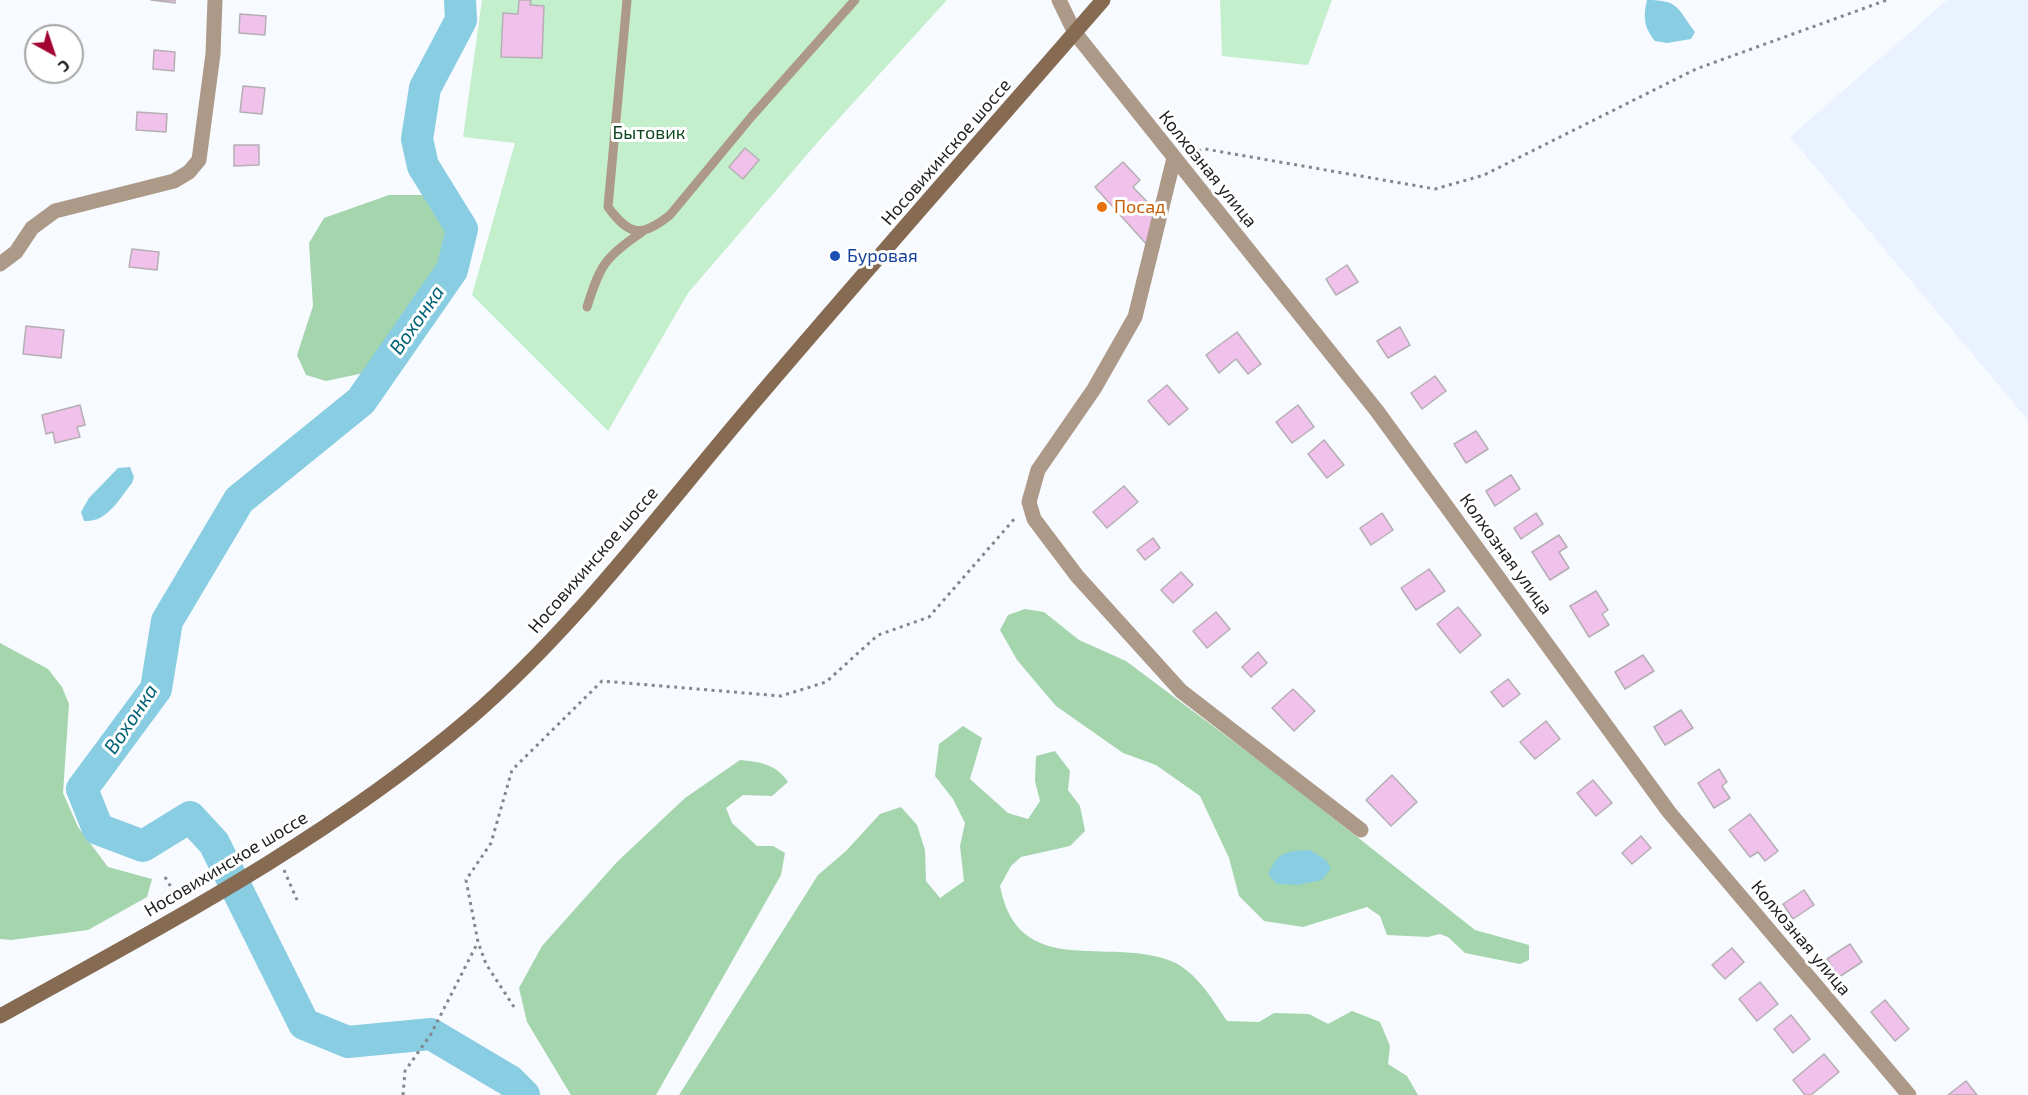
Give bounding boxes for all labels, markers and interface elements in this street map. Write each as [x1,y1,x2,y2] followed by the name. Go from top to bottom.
[24,24,84,84] north arrow
[55,56,74,77] text: С
[877,74,1015,230] street label: Носовихинское шоссе
[1154,106,1262,232] street label: Колхозная улица
[613,122,685,144] park label: Бытовик
[1114,196,1166,218] place label: Посад
[1095,200,1109,214] marker: Посад
[847,245,918,267] place label: Буровая
[828,249,842,263] marker: Буровая
[385,281,449,359] water label: Вохонка
[524,482,662,638] street label: Носовихинское шоссе
[1455,489,1557,619] street label: Колхозная улица
[99,680,163,758] water label: Вохонка
[140,807,312,921] street label: Носовихинское шоссе
[1746,876,1856,1000] street label: Колхозная улица

